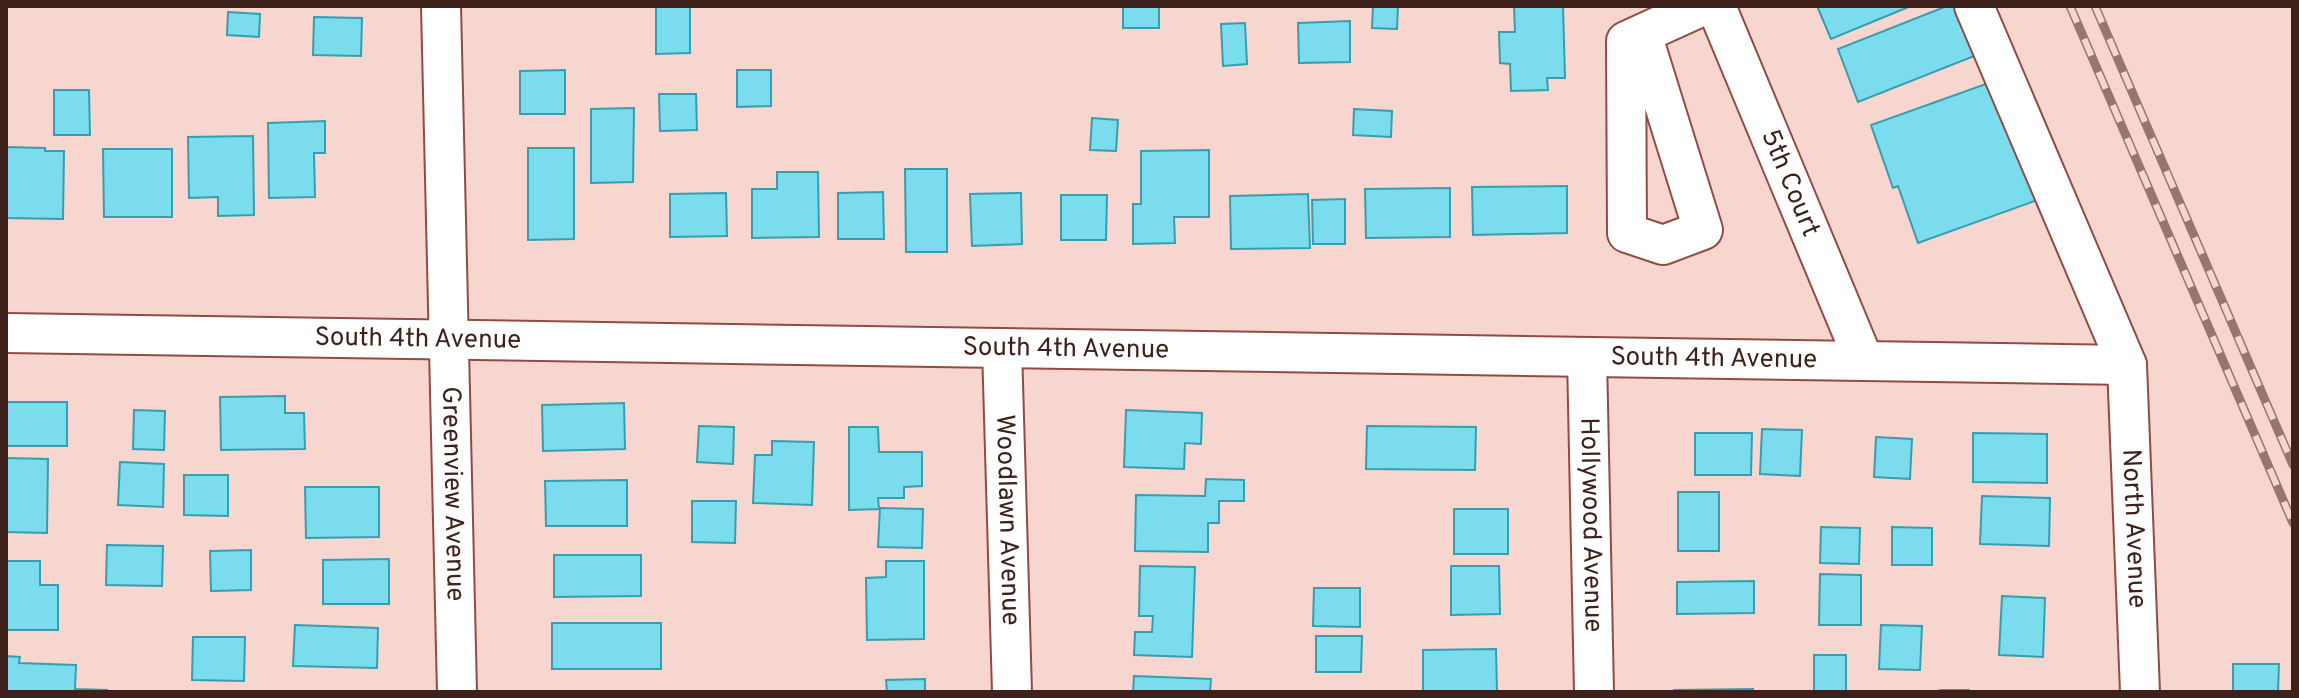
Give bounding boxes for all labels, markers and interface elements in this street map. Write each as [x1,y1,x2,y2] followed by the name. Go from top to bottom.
[1753,125,1827,242] street label: 5th Court
[314,321,521,357] street label: South 4th Avenue
[962,331,1169,367] street label: South 4th Avenue
[1610,341,1817,377] street label: South 4th Avenue
[433,386,471,602] street label: Greenview Avenue
[987,414,1027,626] street label: Woodlawn Avenue
[1572,417,1609,633] street label: Hollywood Avenue
[2114,448,2153,609] street label: North Avenue

